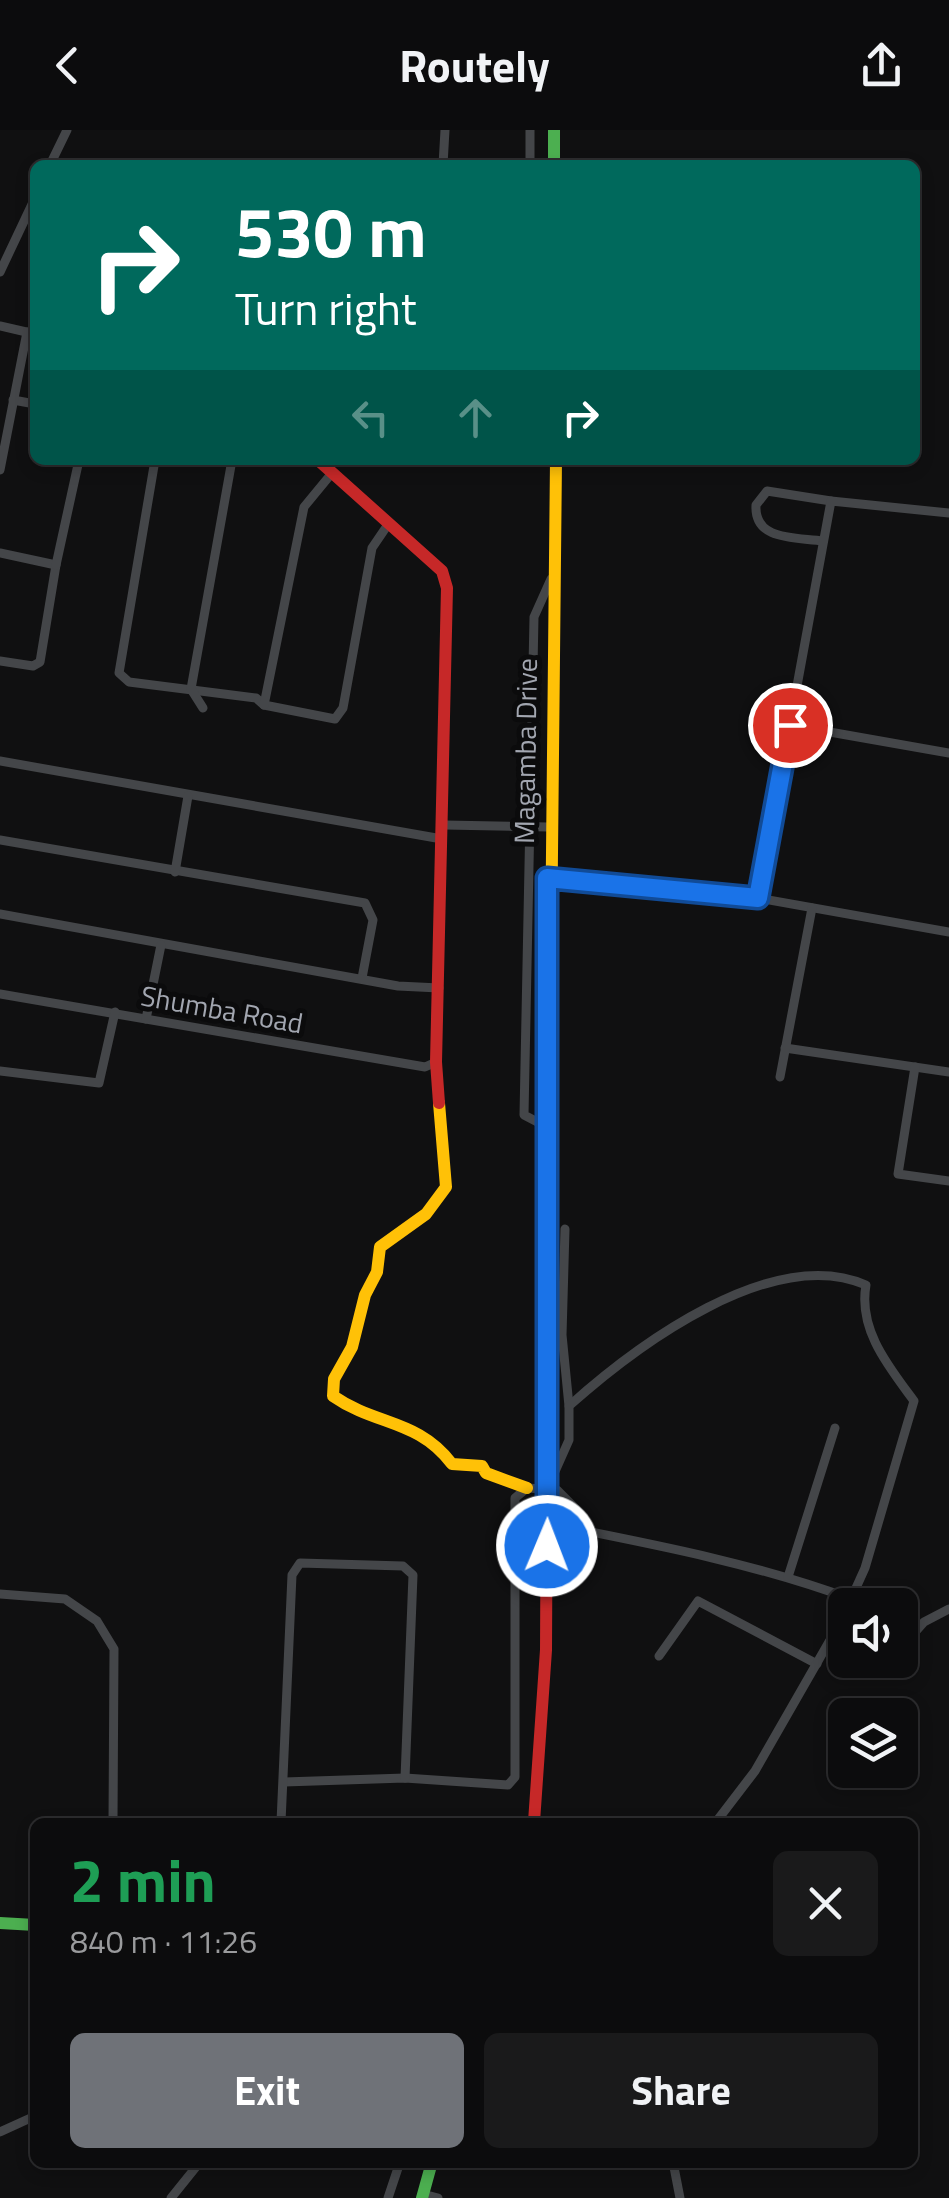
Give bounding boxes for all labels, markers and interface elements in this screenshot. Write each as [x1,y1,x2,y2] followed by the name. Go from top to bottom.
[399,31,550,99] text: Routely
[40,38,95,93] icon: back
[854,38,909,93] icon: share
[235,178,427,284] text: 530 m
[70,200,200,330] icon: right
[235,274,417,342] text: Turn right
[343,390,398,445] icon: left
[448,390,503,445] icon: ahead
[553,390,608,445] icon: right
[502,658,548,844] street label: Magamba Drive
[748,683,833,768] pin
[763,698,818,753] icon: arrive
[137,974,307,1044] street label: Shumba Road
[495,1494,599,1598] position arrow
[828,1588,918,1788] map controls
[828,1588,918,1678] button: sound
[828,1698,918,1788] button: layers
[70,1834,216,1925] text: 2 min
[773,1851,878,1956] button: close
[70,1917,257,1965] text: 840 m · 11:26
[70,2033,464,2148] button: Exit
[484,2033,878,2148] button: Share

